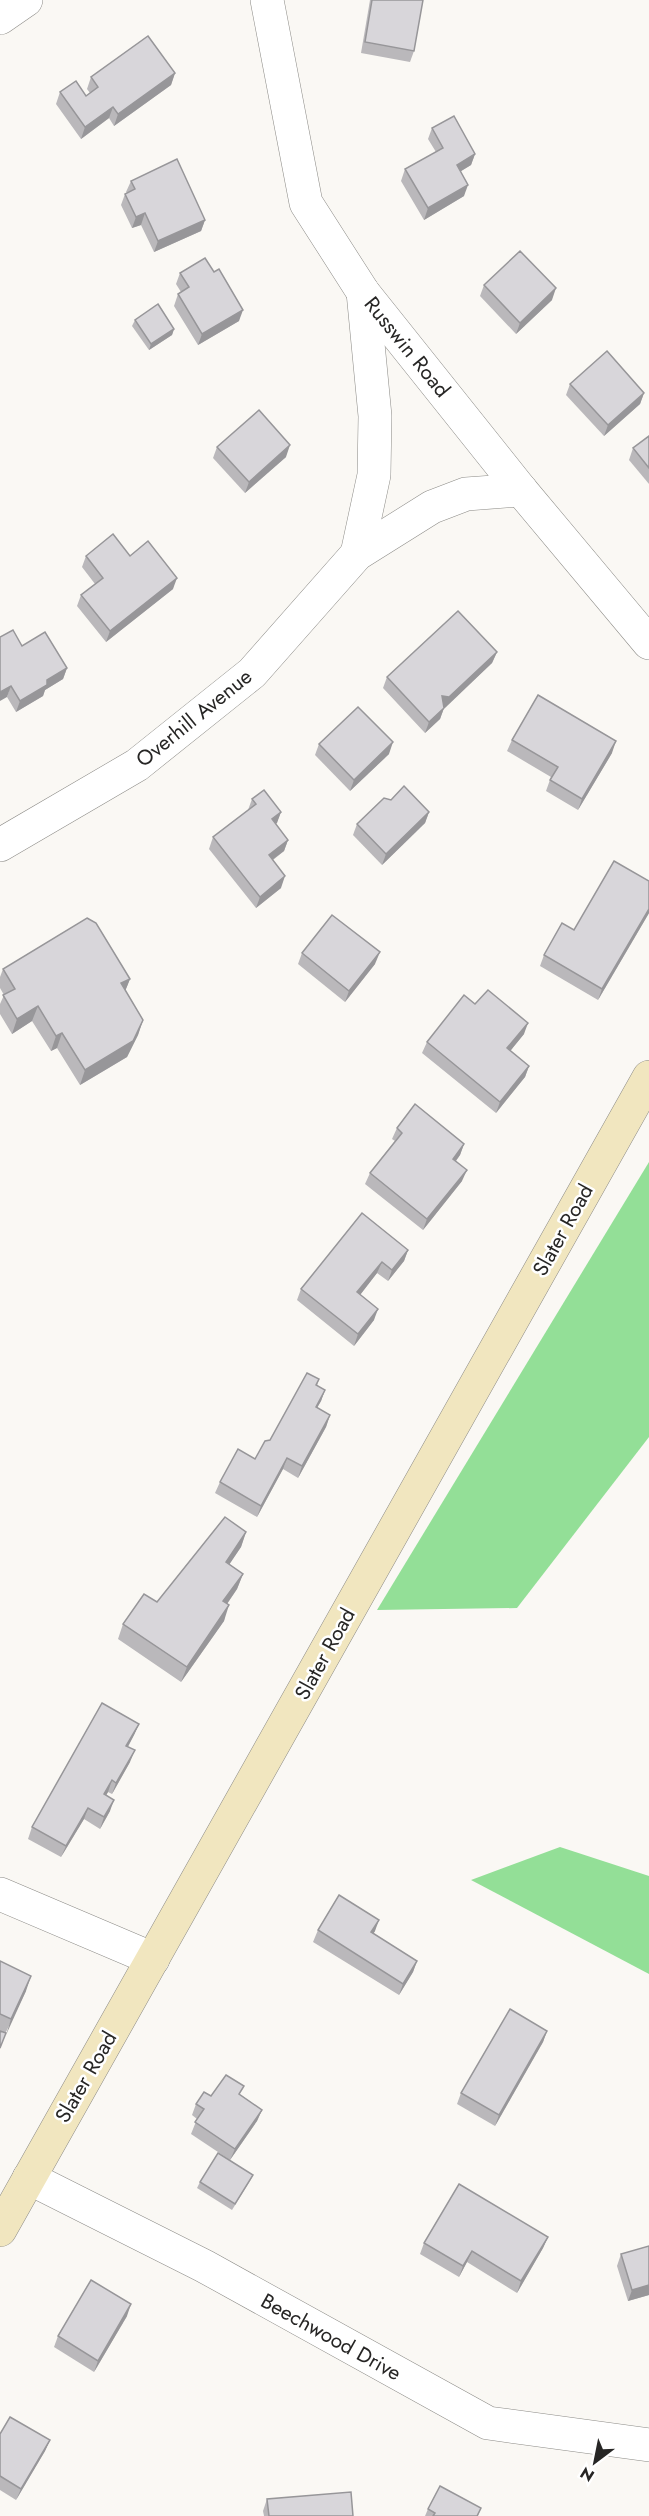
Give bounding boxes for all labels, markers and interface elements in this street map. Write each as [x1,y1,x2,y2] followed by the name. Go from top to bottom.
[357,290,457,404] street label: Russwin Road
[129,662,259,774] street label: Overhill Avenue
[525,1179,601,1281] street label: Slater Road
[287,1603,363,1705] street label: Slater Road
[48,2026,124,2128] street label: Slater Road
[255,2286,407,2388] street label: Beechwood Drive
[565,2432,625,2492] north arrow
[576,2461,599,2487] text: N

